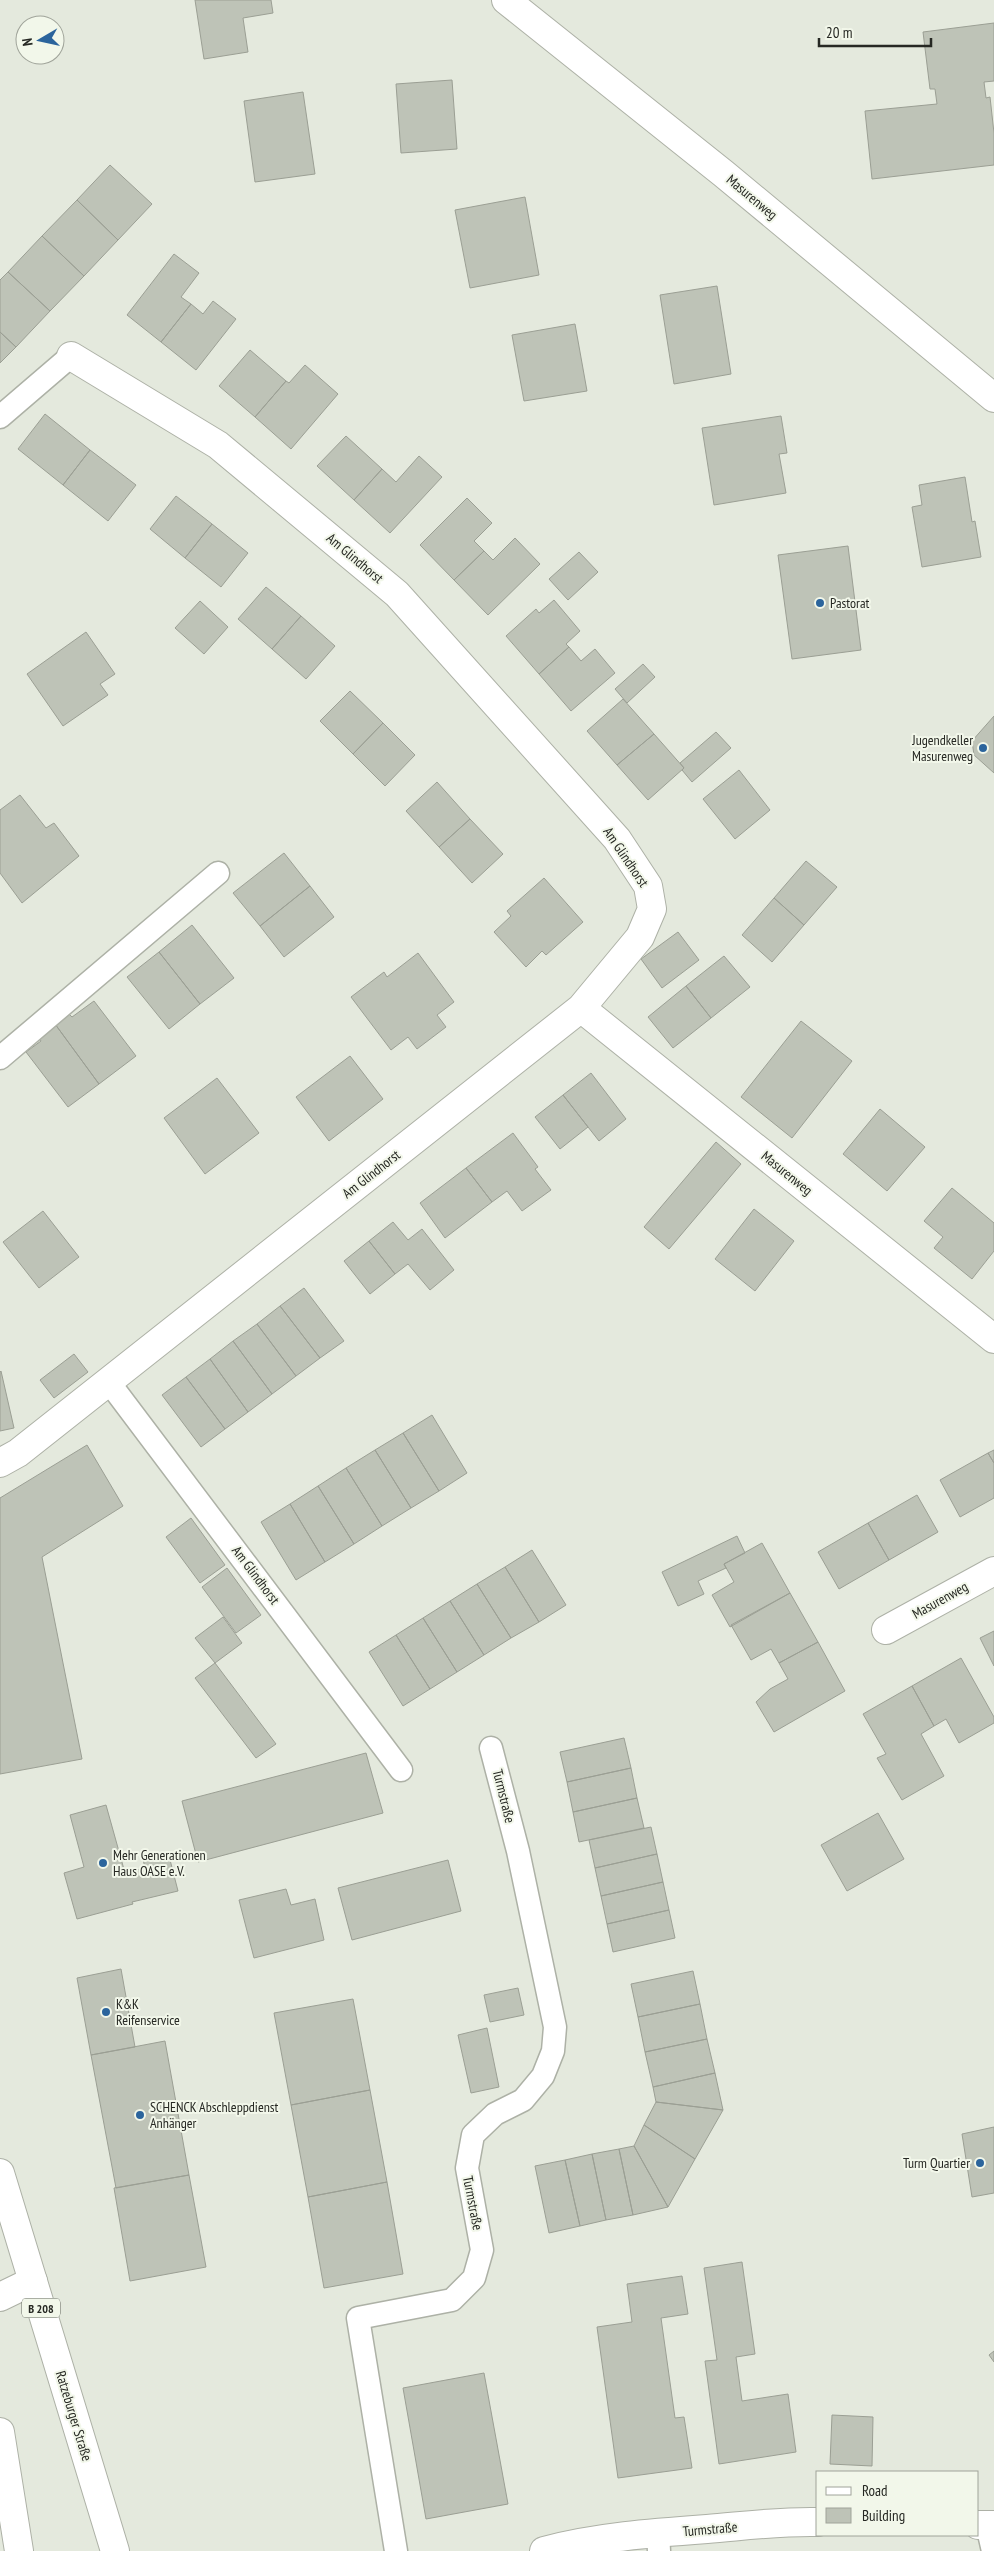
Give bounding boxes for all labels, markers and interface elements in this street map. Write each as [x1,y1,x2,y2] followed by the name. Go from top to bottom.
[15,15,65,65] north arrow
[819,15,932,47] scale bar
[826,23,852,42] text: 20 m
[18,37,37,47] text: N
[723,171,781,223] street label: Masurenweg
[323,529,387,587] street label: Am Glindhorst
[830,594,869,612] place label: Pastorat
[814,597,826,609] marker: Pastorat
[911,731,973,765] place label: Jugendkeller Masurenweg
[977,742,989,754] marker: Jugendkeller Masurenweg
[599,823,653,891] street label: Am Glindhorst
[338,1146,404,1202] street label: Am Glindhorst
[758,1147,816,1199] street label: Masurenweg
[228,1542,284,1608] street label: Am Glindhorst
[909,1577,971,1623] street label: Masurenweg
[489,1767,519,1825] street label: Turmstraße
[113,1846,206,1880] place label: Mehr Generationen Haus OASE e.V.
[97,1857,109,1869] marker: Mehr Generationen Haus OASE e.V.
[116,1995,180,2029] place label: K&K Reifenservice
[100,2006,112,2018] marker: K&K Reifenservice
[150,2098,279,2132] place label: SCHENCK Abschleppdienst Anhänger
[134,2109,146,2121] marker: SCHENCK Abschleppdienst Anhänger
[903,2154,970,2172] place label: Turm Quartier
[974,2157,986,2169] marker: Turm Quartier
[459,2174,487,2232] street label: Turmstraße
[22,2298,60,2318] road number: B 208
[52,2369,96,2463] street label: Ratzeburger Straße
[816,2471,979,2536] legend
[862,2481,888,2500] text: Road
[862,2506,905,2525] text: Building
[682,2518,738,2540] street label: Turmstraße

